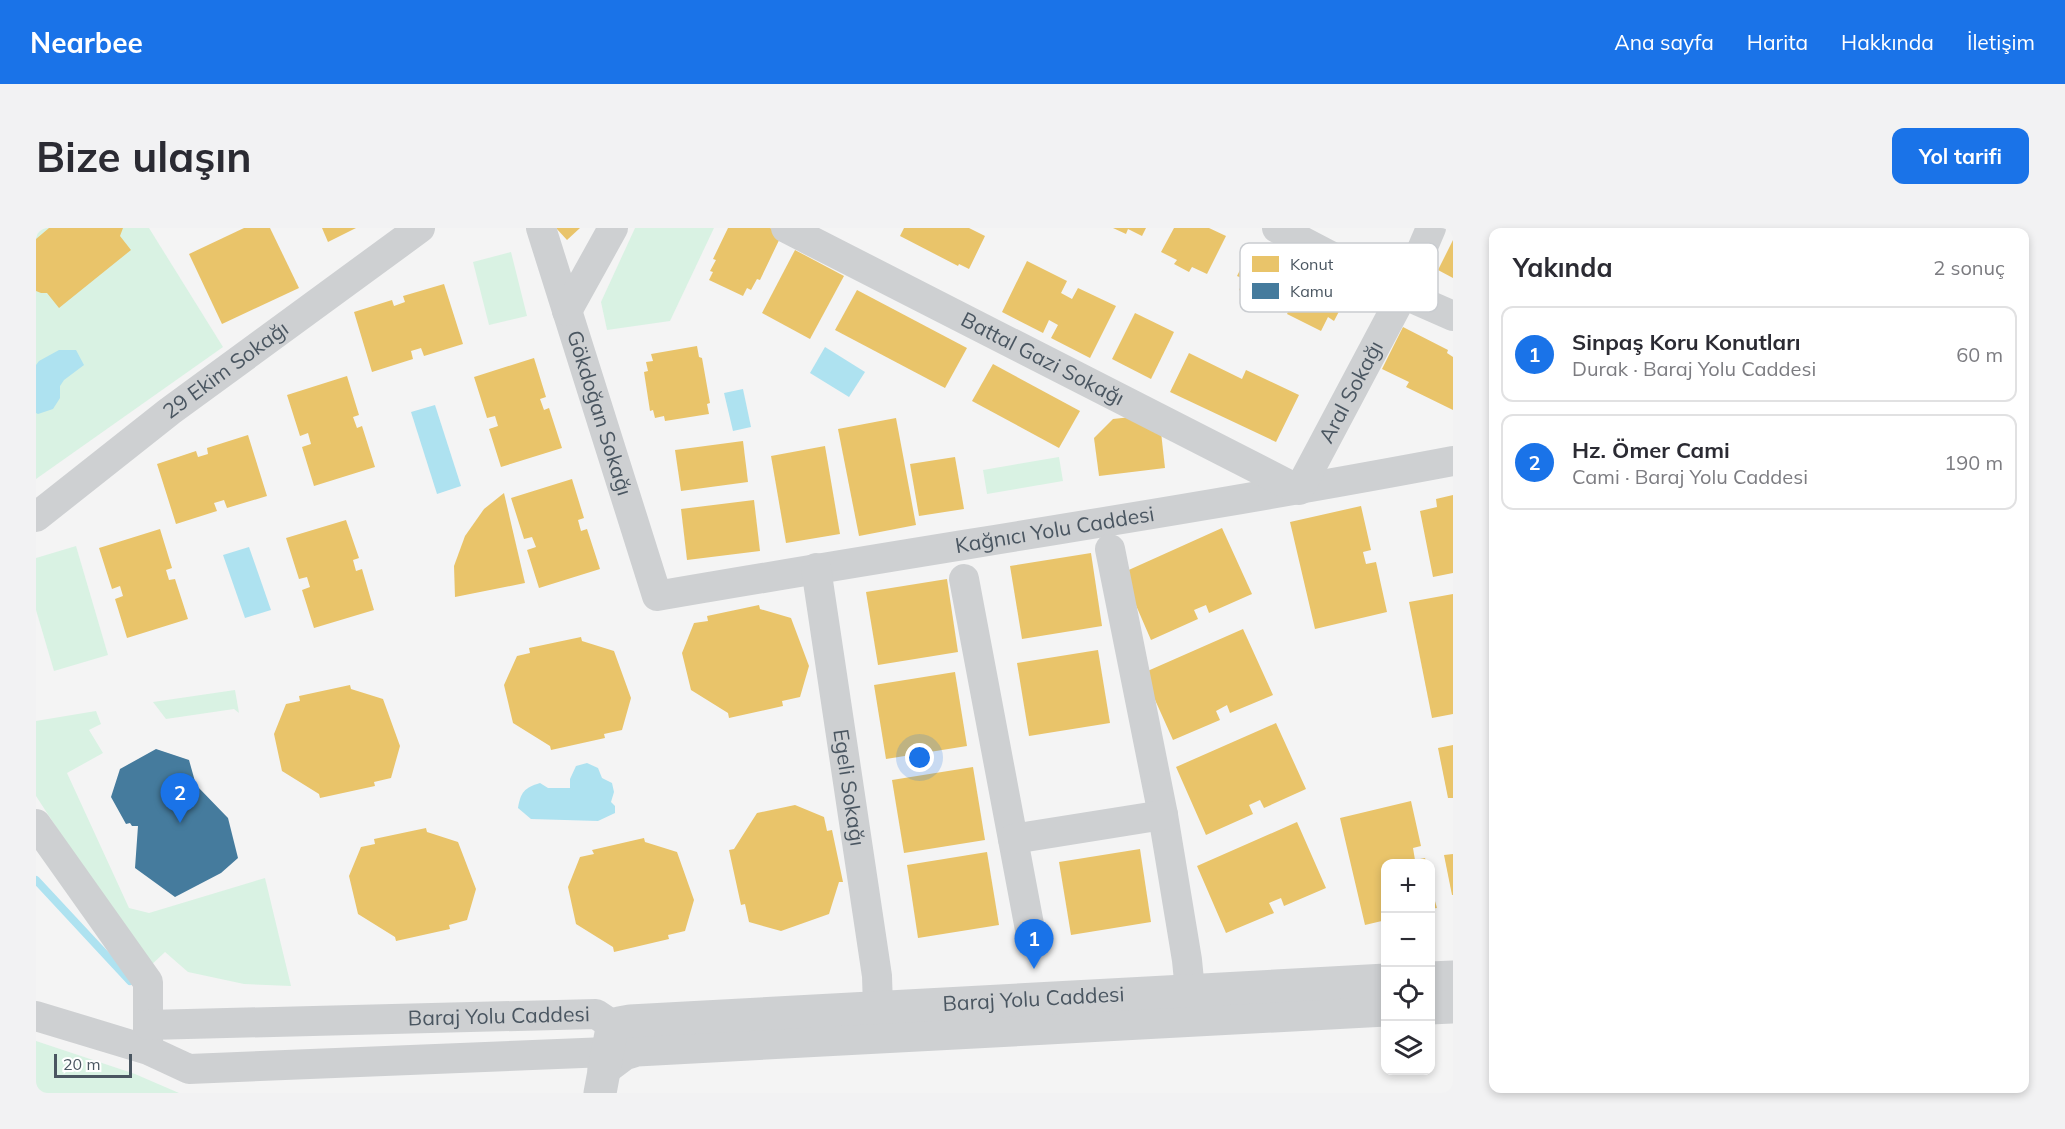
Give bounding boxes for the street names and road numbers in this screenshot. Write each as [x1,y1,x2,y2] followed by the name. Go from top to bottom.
[957,306,1129,411] street label: Battal Gazi Sokağı
[157,315,293,424] street label: 29 Ekim Sokağı
[562,327,638,499] street label: Gökdoğan Sokağı
[1312,336,1388,447] street label: Aral Sokağı
[953,500,1156,558] street label: Kağnıcı Yolu Caddesi
[828,727,871,848] street label: Egeli Sokağı
[942,980,1125,1016] street label: Baraj Yolu Caddesi
[408,1000,590,1031] street label: Baraj Yolu Caddesi

